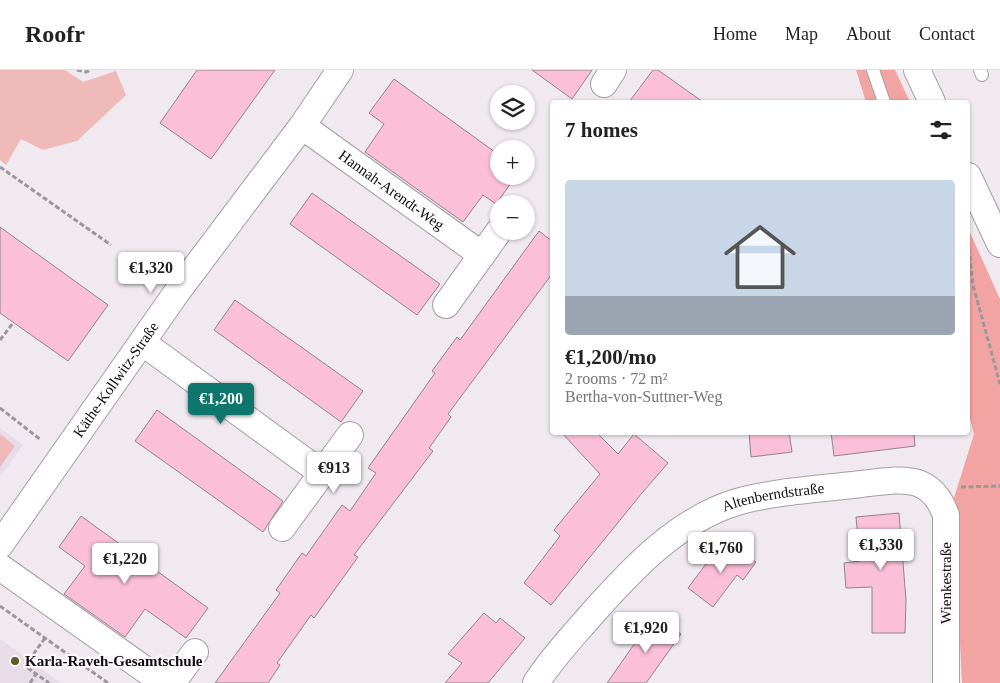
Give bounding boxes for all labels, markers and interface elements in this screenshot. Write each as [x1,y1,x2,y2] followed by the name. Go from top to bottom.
[25,21,85,47] text: Roofr
[713,24,757,44] text: Home
[785,24,818,44] text: Map
[846,24,891,44] text: About
[919,24,975,44] text: Contact
[490,85,535,240] map controls
[490,85,535,130] button: layers
[927,116,955,144] icon: filters
[565,118,638,142] text: 7 homes
[490,140,535,185] button: +
[336,147,447,233] street label: Hannah-Arendt-Weg
[490,195,535,240] button: −
[715,212,805,302] icon: home
[110,252,192,294] pin: €1,320
[129,259,173,276] text: €1,320
[70,319,162,440] street label: Käthe-Kollwitz-Straße
[565,345,657,369] text: €1,200/mo
[565,370,668,387] text: 2 rooms · 72 m²
[180,382,262,425] pin: €1,200
[565,388,722,405] text: Bertha-von-Suttner-Weg
[199,390,243,407] text: €1,200
[304,452,364,494] pin: €913
[318,459,350,476] text: €913
[720,480,825,514] street label: Altenberndstraße
[840,528,922,571] pin: €1,330
[680,532,762,574] pin: €1,760
[859,536,903,553] text: €1,330
[699,539,743,556] text: €1,760
[84,542,166,585] pin: €1,220
[938,542,954,624] street label: Wienkestraße
[103,550,147,567] text: €1,220
[605,612,687,654] pin: €1,920
[624,619,668,636] text: €1,920
[25,653,203,669] place label: Karla-Raveh-Gesamtschule
[9,655,21,667] marker: Karla-Raveh-Gesamtschule

